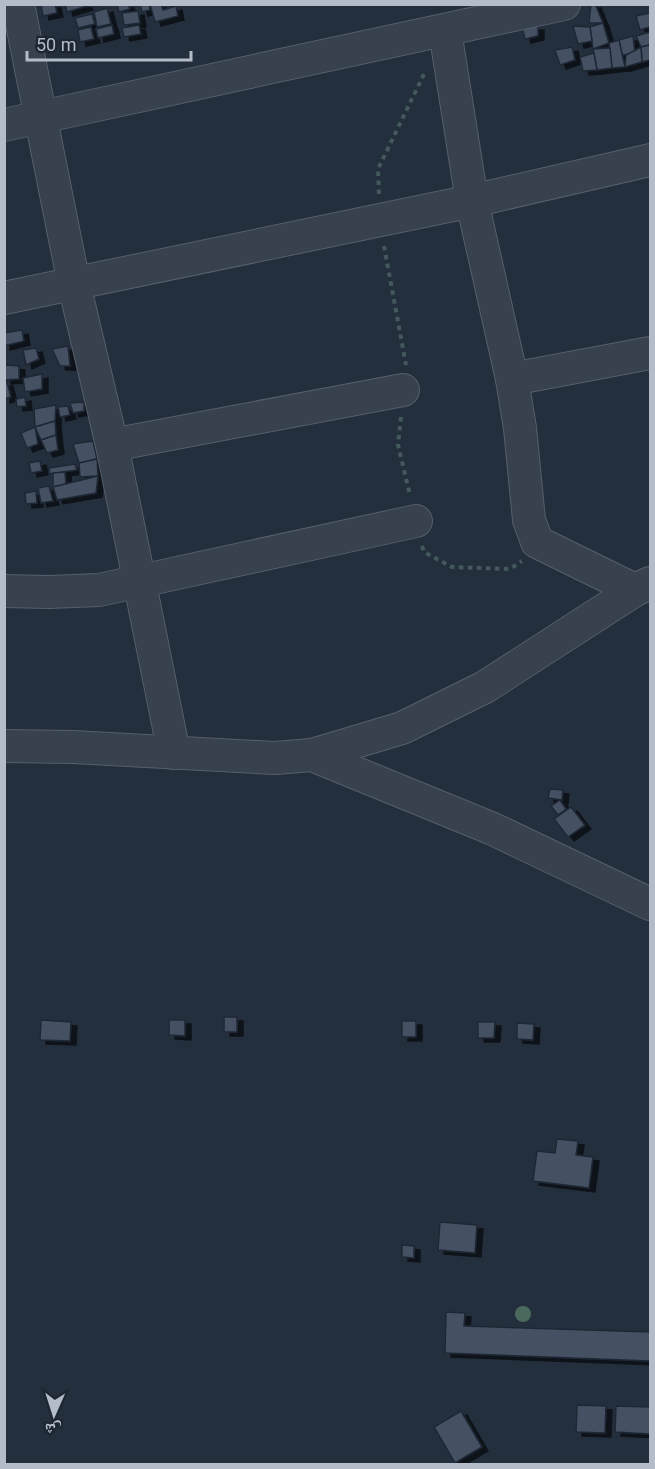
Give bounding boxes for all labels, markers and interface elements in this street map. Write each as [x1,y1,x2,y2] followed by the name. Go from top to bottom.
[27,24,190,62] scale bar
[36,34,76,55] text: 50 m
[24,1385,84,1445] north arrow
[44,1420,62,1439] text: ش

